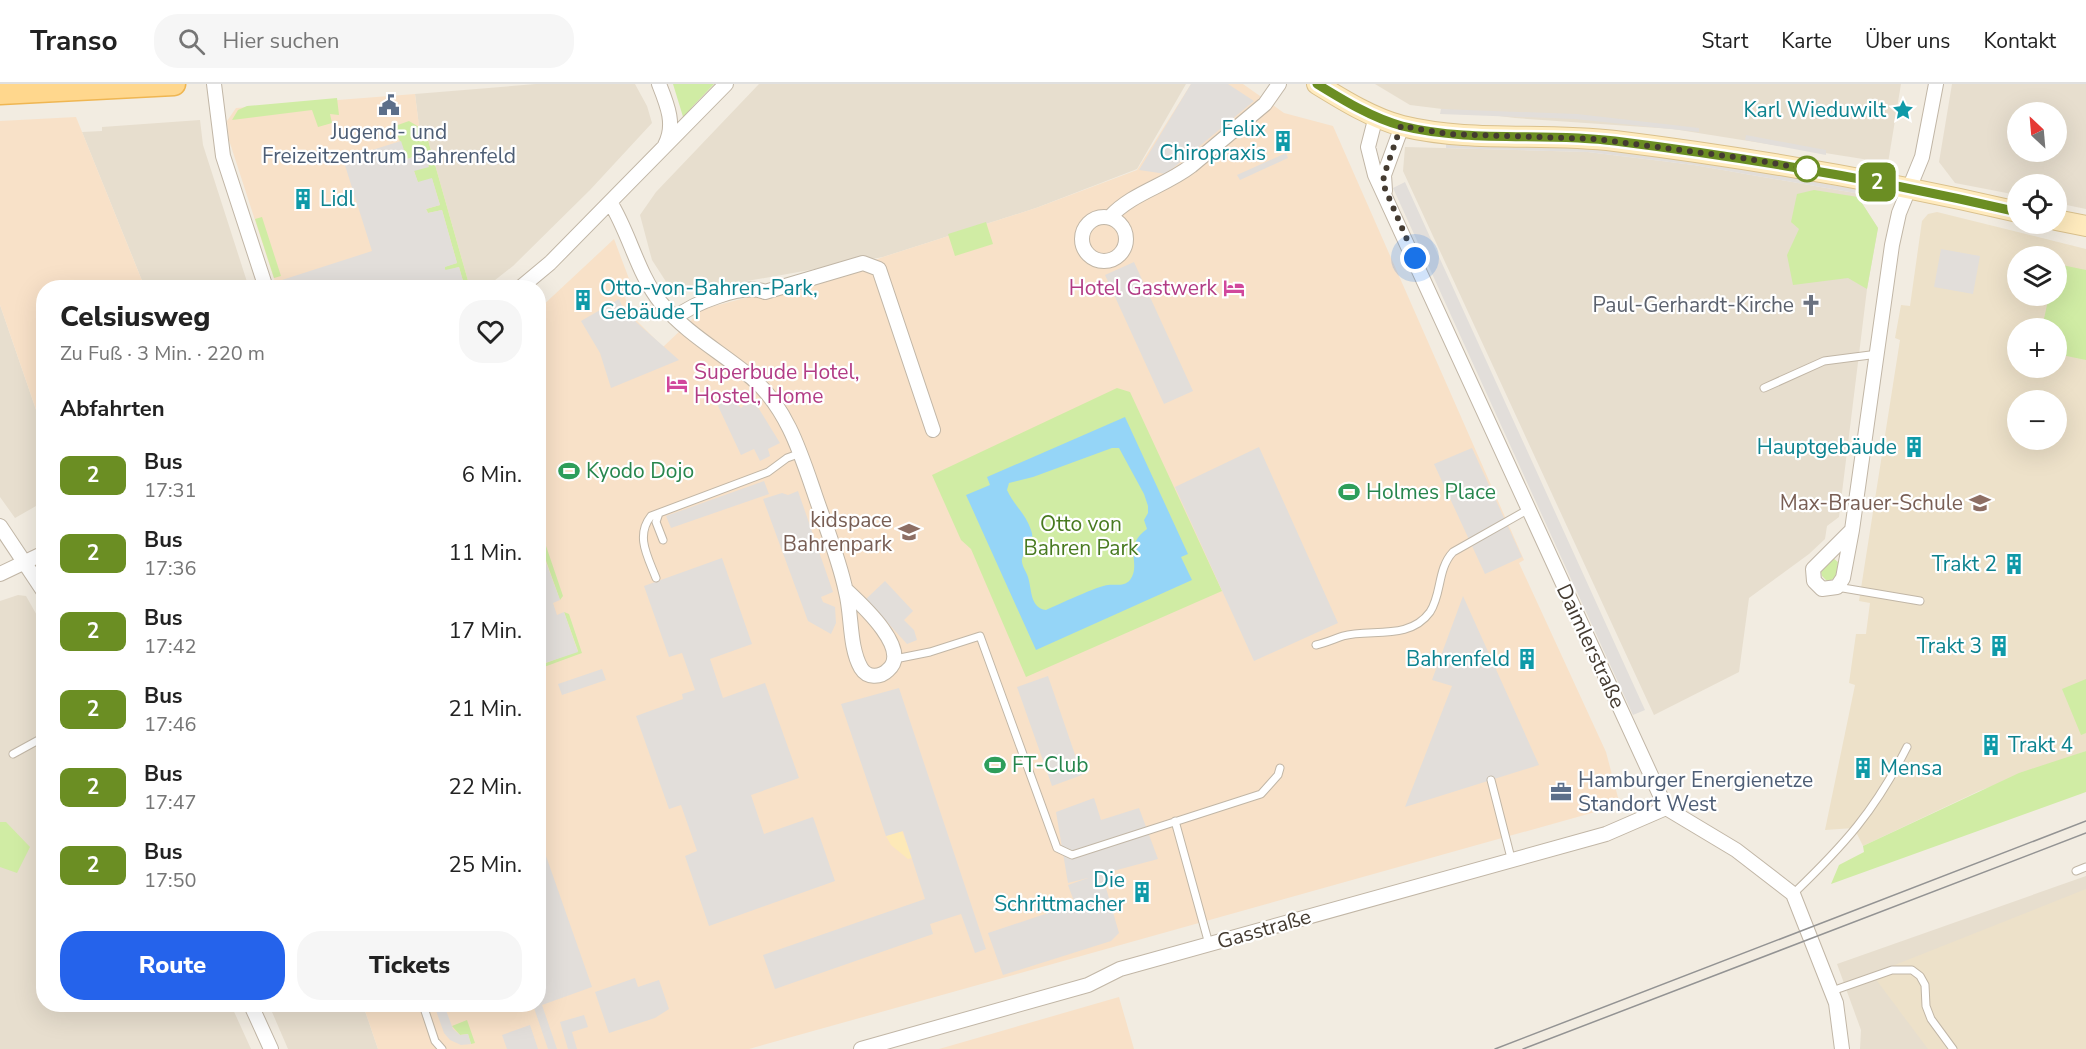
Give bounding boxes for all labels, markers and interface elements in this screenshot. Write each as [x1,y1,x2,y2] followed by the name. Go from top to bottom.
[154,14,574,68] search box
[30,22,118,60] text: Transo
[175,25,208,58] icon: search
[223,26,339,56] text: Hier suchen
[1701,27,1748,55] text: Start
[1781,27,1832,55] text: Karte
[1865,27,1950,55] text: Über uns
[1983,27,2056,55] text: Kontakt
[377,93,401,117] public building icon: Jugend- und Freizeitzentrum Bahrenfeld
[1744,96,1887,124] place label: Karl Wieduwilt
[1891,98,1915,122] place icon: Karl Wieduwilt
[2007,102,2067,162] north arrow
[2007,102,2067,450] map controls
[1159,115,1266,167] place label: Felix Chiropraxis
[262,118,516,170] place label: Jugend- und Freizeitzentrum Bahrenfeld
[1271,129,1295,153] building icon: Felix Chiropraxis
[1794,156,1820,182] unlabelled marker
[1858,162,1896,202] line badge: 2
[1871,168,1883,196] text: 2
[2007,174,2067,234] button: locate
[320,185,356,213] place label: Lidl
[291,187,315,211] building icon: Lidl
[1400,243,1430,273] your location
[2007,246,2067,306] button: layers
[600,274,818,326] place label: Otto-von-Bahren-Park, Gebäude T
[1069,274,1217,302] place label: Hotel Gastwerk
[1222,276,1246,300] hotel icon: Hotel Gastwerk
[571,288,595,312] building icon: Otto-von-Bahren-Park, Gebäude T
[1592,291,1794,319] place label: Paul-Gerhardt-Kirche
[1799,293,1823,317] church icon: Paul-Gerhardt-Kirche
[60,298,210,336] text: Celsiusweg
[459,300,522,363] button: heart
[2007,318,2067,378] button: +
[60,340,265,367] text: Zu Fuß · 3 Min. · 220 m
[694,358,860,410] place label: Superbude Hotel, Hostel, Home
[665,372,689,396] hotel icon: Superbude Hotel, Hostel, Home
[2007,390,2067,450] button: −
[60,394,165,424] text: Abfahrten
[1757,433,1897,461] place label: Hauptgebäude
[1902,435,1926,459] building icon: Hauptgebäude
[144,447,183,477] text: Bus
[586,457,694,485] place label: Kyodo Dojo
[557,459,581,483] sports icon: Kyodo Dojo
[462,460,522,490] text: 6 Min.
[87,461,99,489] text: 2
[144,477,197,504] text: 17:31
[1366,478,1496,506] place label: Holmes Place
[1337,480,1361,504] sports icon: Holmes Place
[1780,489,1963,517] place label: Max-Brauer-Schule
[1968,491,1992,515] school or university icon: Max-Brauer-Schule
[783,506,892,558] place label: kidspace Bahrenpark
[1023,510,1139,562] park label: Otto von Bahren Park
[897,520,921,544] school or university icon: kidspace Bahrenpark
[144,525,183,555] text: Bus
[449,538,522,568] text: 11 Min.
[87,539,99,567] text: 2
[1932,550,1997,578] place label: Trakt 2
[2002,552,2026,576] building icon: Trakt 2
[144,555,197,582] text: 17:36
[1550,579,1632,713] street label: Daimlerstraße
[144,603,183,633] text: Bus
[449,616,522,646] text: 17 Min.
[87,617,99,645] text: 2
[1917,632,1982,660] place label: Trakt 3
[144,633,197,660] text: 17:42
[1987,634,2011,658] building icon: Trakt 3
[1406,645,1510,673] place label: Bahrenfeld
[1515,647,1539,671] building icon: Bahrenfeld
[144,681,183,711] text: Bus
[449,694,522,724] text: 21 Min.
[87,695,99,723] text: 2
[144,711,197,738] text: 17:46
[2008,731,2073,759] place label: Trakt 4
[1979,733,2003,757] building icon: Trakt 4
[1012,751,1088,779] place label: FT-Club
[983,753,1007,777] sports icon: FT-Club
[1880,754,1942,782] place label: Mensa
[1851,756,1875,780] building icon: Mensa
[144,759,183,789] text: Bus
[1578,766,1813,818] place label: Hamburger Energienetze Standort West
[449,772,522,802] text: 22 Min.
[87,773,99,801] text: 2
[1549,780,1573,804] office icon: Hamburger Energienetze Standort West
[144,789,197,816] text: 17:47
[144,837,183,867] text: Bus
[449,850,522,880] text: 25 Min.
[87,851,99,879] text: 2
[994,866,1125,918] place label: Die Schrittmacher
[144,867,197,894] text: 17:50
[1130,880,1154,904] building icon: Die Schrittmacher
[1214,902,1314,956] street label: Gasstraße
[60,931,285,1000] button: Route
[297,931,522,1000] button: Tickets

